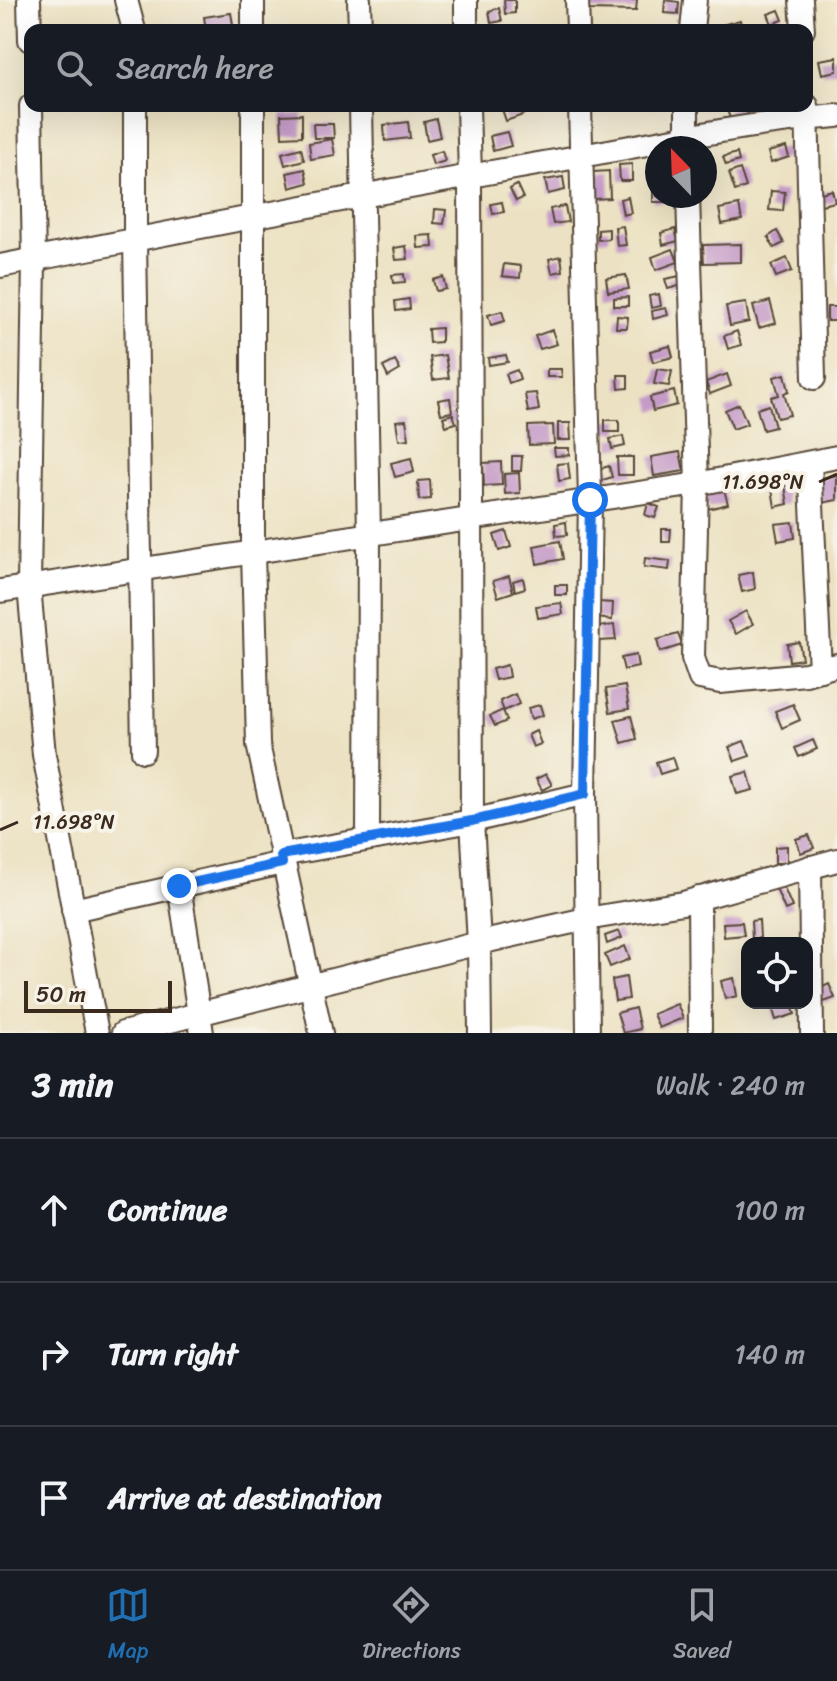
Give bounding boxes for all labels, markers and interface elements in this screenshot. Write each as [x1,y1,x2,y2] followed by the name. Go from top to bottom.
[24,24,813,112] search box
[116,41,274,95] text: Search here
[52,46,96,90] icon: search
[645,136,717,208] north arrow
[722,465,804,500] text: 11.698°N
[572,482,608,518] route start
[33,805,115,840] text: 11.698°N
[161,868,197,904] route end
[741,937,813,1009] map controls
[741,937,813,1009] button: locate
[36,975,86,1014] text: 50 m
[24,977,172,1013] scale bar
[32,1055,113,1115] text: 3 min
[656,1062,805,1108] text: Walk · 240 m
[108,1183,227,1237] text: Continue
[734,1187,805,1233] text: 100 m
[32,1188,76,1232] icon: ahead
[108,1327,238,1381] text: Turn right
[734,1331,805,1377] text: 140 m
[32,1332,76,1376] icon: right
[108,1471,382,1525] text: Arrive at destination
[32,1476,76,1520] icon: arrive
[106,1583,150,1670] tab: Map
[362,1583,461,1670] tab: Directions
[673,1583,731,1670] tab: Saved

